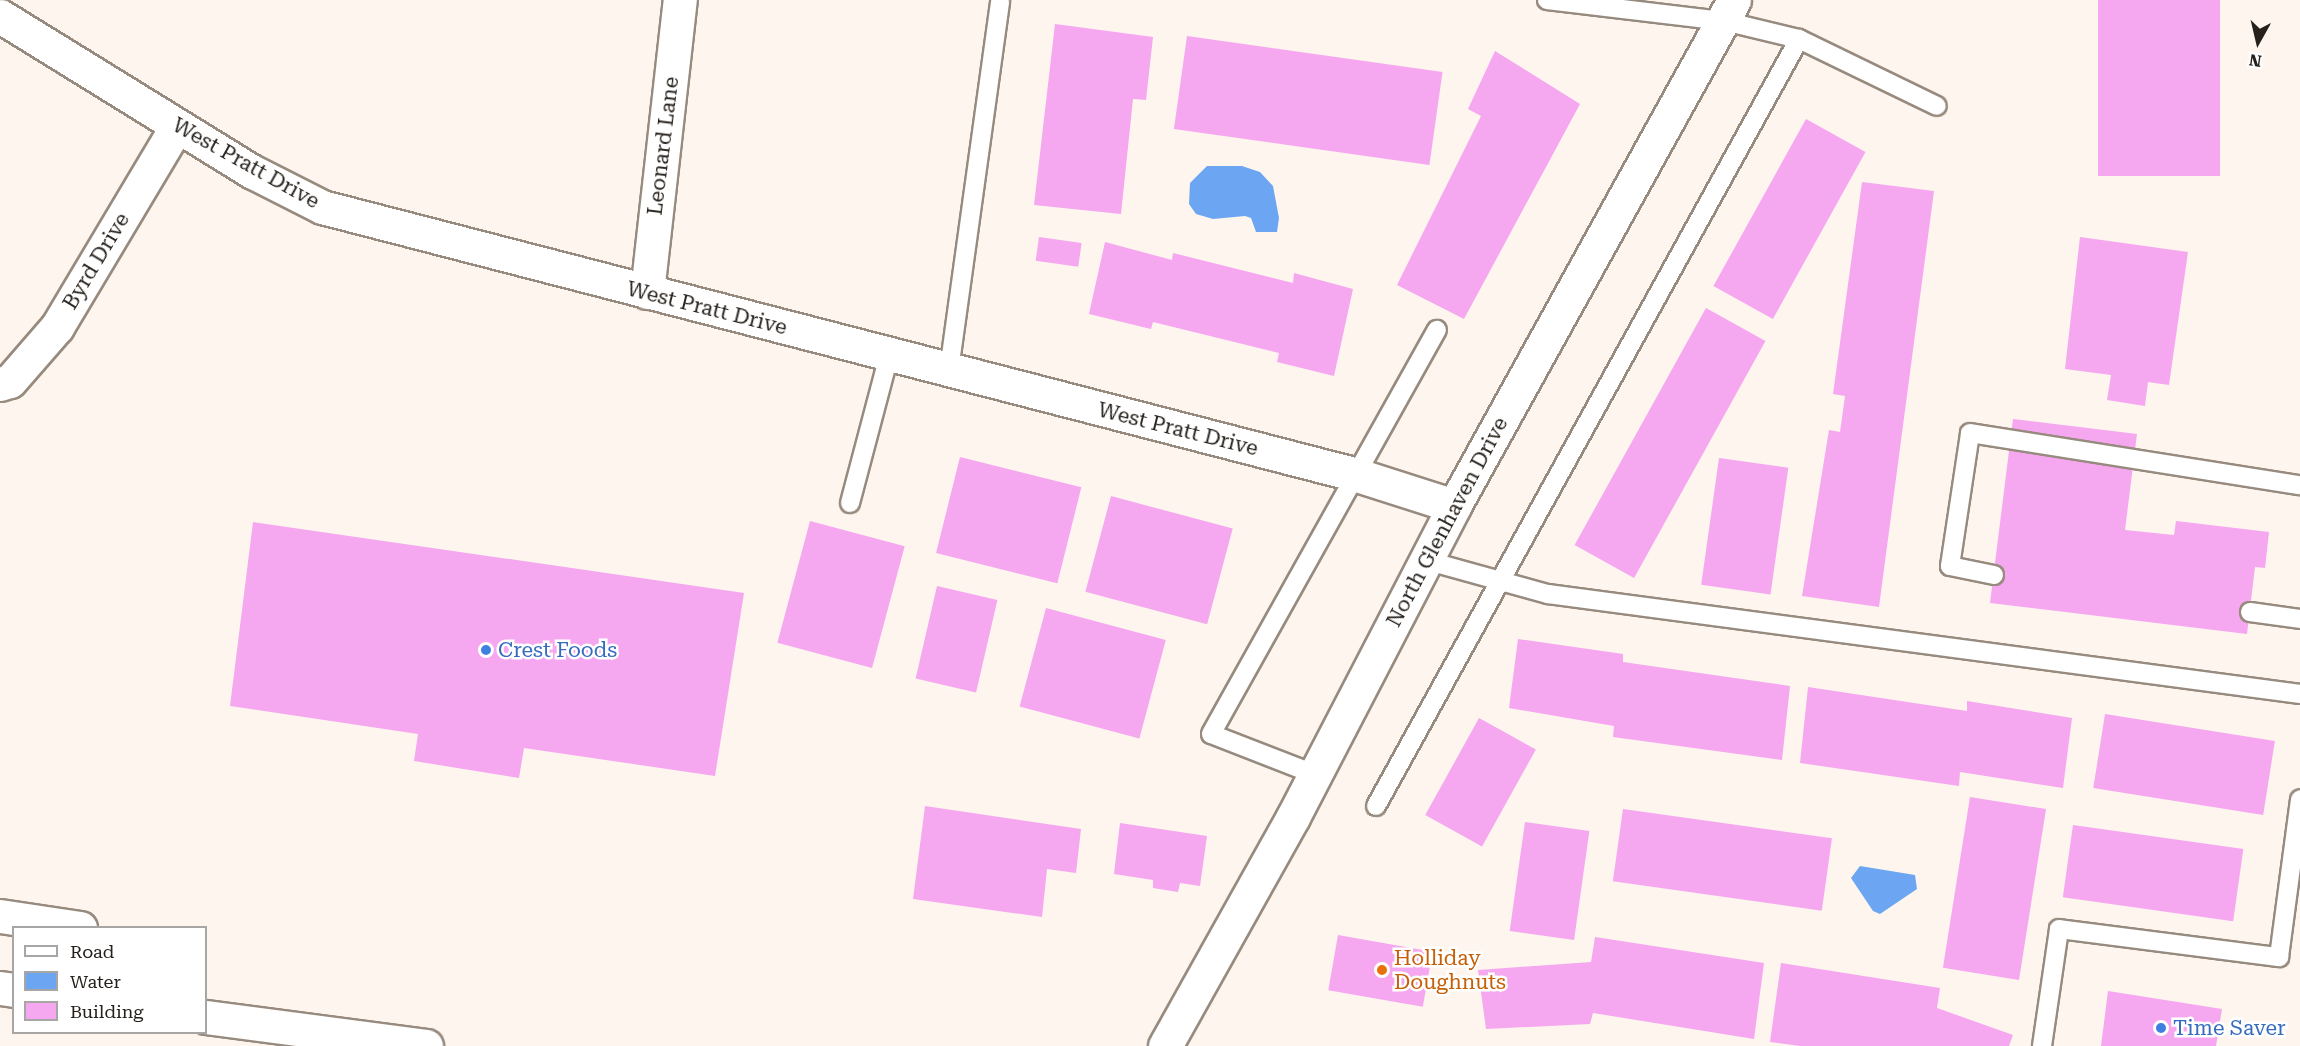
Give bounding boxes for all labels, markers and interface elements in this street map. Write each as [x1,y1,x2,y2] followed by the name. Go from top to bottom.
[2228,12,2288,72] north arrow
[2248,50,2263,71] text: N
[642,75,684,217] street label: Leonard Lane
[168,112,324,214] street label: West Pratt Drive
[57,208,135,314] street label: Byrd Drive
[624,276,790,340] street label: West Pratt Drive
[1095,397,1261,461] street label: West Pratt Drive
[1381,413,1513,631] street label: North Glenhaven Drive
[498,637,617,663] place label: Crest Foods
[479,643,493,657] marker: Crest Foods
[12,926,207,1034] legend
[70,941,114,962] text: Road
[1394,945,1506,995] place label: Holliday Doughnuts
[1375,963,1389,977] marker: Holliday Doughnuts
[70,971,121,992] text: Water
[70,1001,144,1022] text: Building
[2173,1015,2286,1041] place label: Time Saver
[2154,1021,2168,1035] marker: Time Saver

